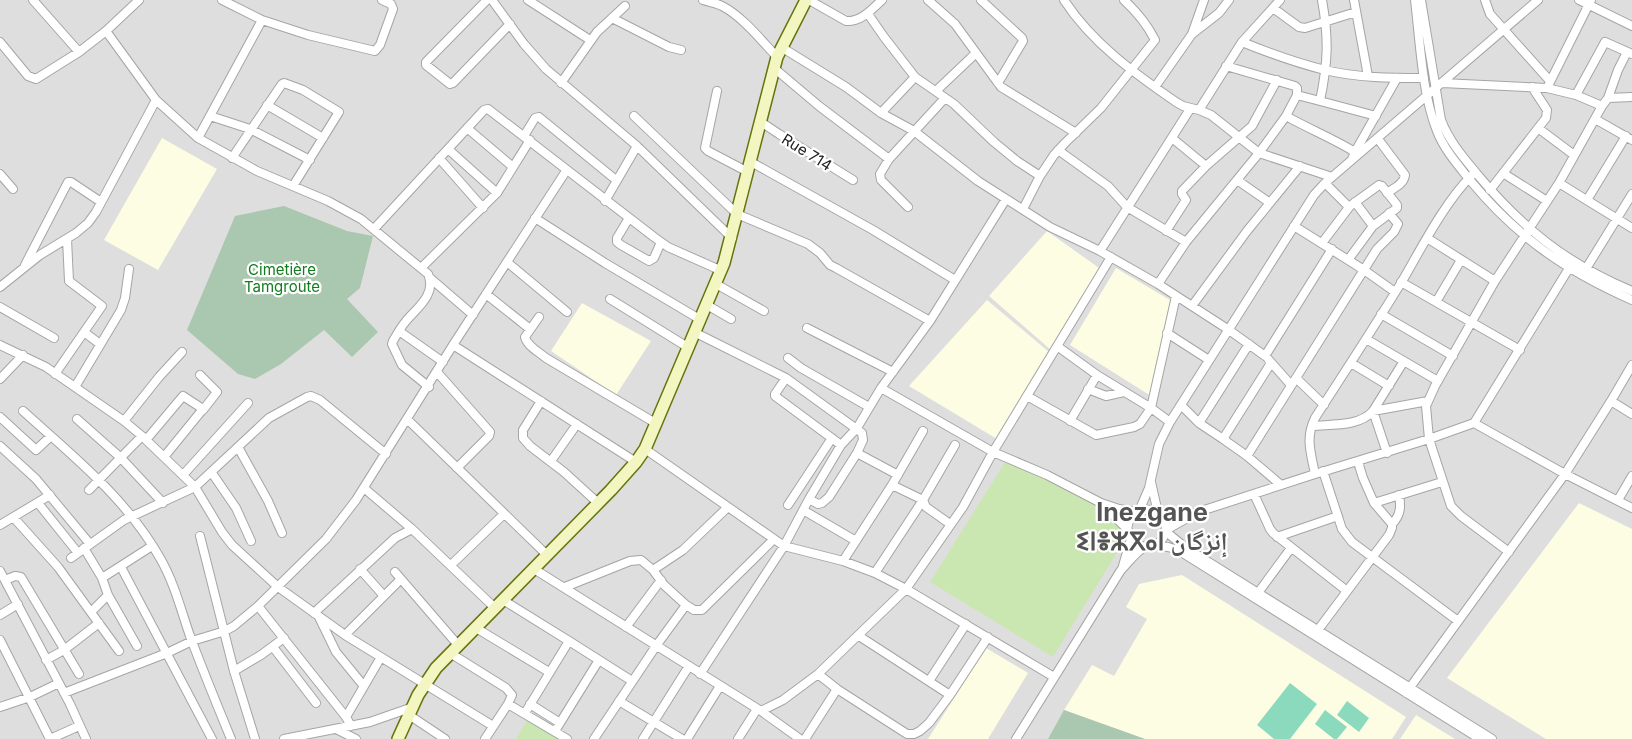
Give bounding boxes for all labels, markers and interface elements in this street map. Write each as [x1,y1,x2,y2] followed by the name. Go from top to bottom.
[778,129,836,175] street label: Rue 714
[244,260,320,296] park label: Cimetière Tamgroute
[1076,497,1228,558] district label: Inezgane ⵉⵏⴻⵣⴳⴰⵏ إنزگان

